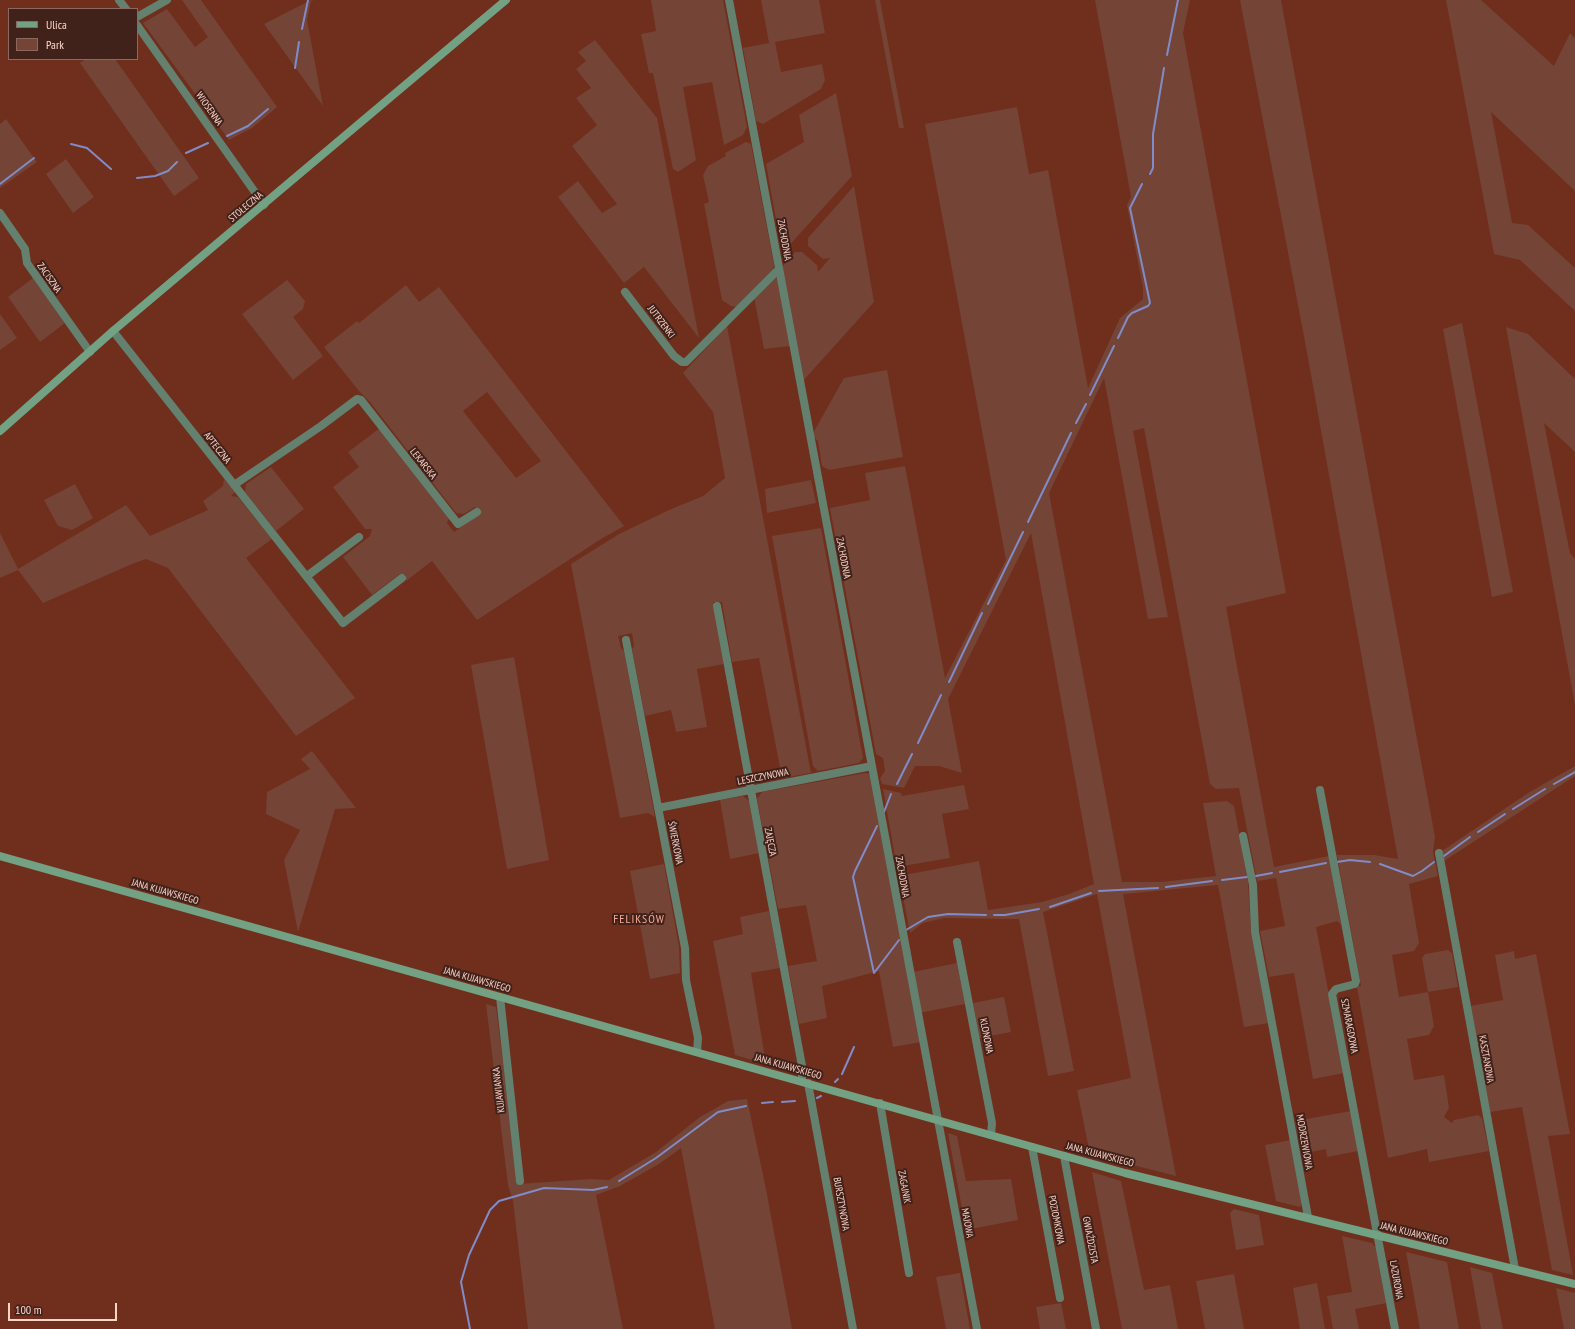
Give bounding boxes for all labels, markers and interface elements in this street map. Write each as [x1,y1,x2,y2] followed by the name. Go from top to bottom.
[8,8,138,60] legend
[46,17,67,32] text: Ulica
[46,37,64,52] text: Park
[193,90,225,128] street label: WIOSENNA
[226,189,266,225] street label: STOŁECZNA
[774,218,794,262] street label: ZACHODNIA
[34,260,64,296] street label: ZACISZNA
[645,303,677,341] street label: JUTRZENKI
[201,430,233,466] street label: APTECZNA
[407,446,439,482] street label: LEKARSKA
[833,536,853,580] street label: ZACHODNIA
[736,766,790,788] street label: LESZCZYNOWA
[665,820,685,866] street label: ŚWIERKOWA
[761,827,779,857] street label: ZAJĘCZA
[892,855,912,899] street label: ZACHODNIA
[130,877,200,907] street label: JANA KUJAWSKIEGO
[613,913,665,927] district label: FELIKSÓW
[442,965,512,995] street label: JANA KUJAWSKIEGO
[1338,998,1360,1054] street label: SZMARAGDOWA
[977,1017,995,1055] street label: KLONOWA
[1476,1034,1496,1084] street label: KASZTANOWA
[753,1052,823,1082] street label: JANA KUJAWSKIEGO
[490,1067,508,1113] street label: KUJAWIANKA
[1293,1113,1315,1171] street label: MODRZEWIOWA
[1065,1140,1135,1170] street label: JANA KUJAWSKIEGO
[895,1169,913,1205] street label: ZAGAJNIK
[830,1176,852,1232] street label: BURSZTYNOWA
[1045,1195,1067,1245] street label: POZIOMKOWA
[958,1207,976,1239] street label: MAJOWA
[1080,1215,1100,1265] street label: GWIAŹDZISTA
[1379,1220,1449,1248] street label: JANA KUJAWSKIEGO
[1387,1260,1405,1300] street label: LAZUROWA
[10,1295,119,1321] scale bar
[15,1302,42,1317] text: 100 m

